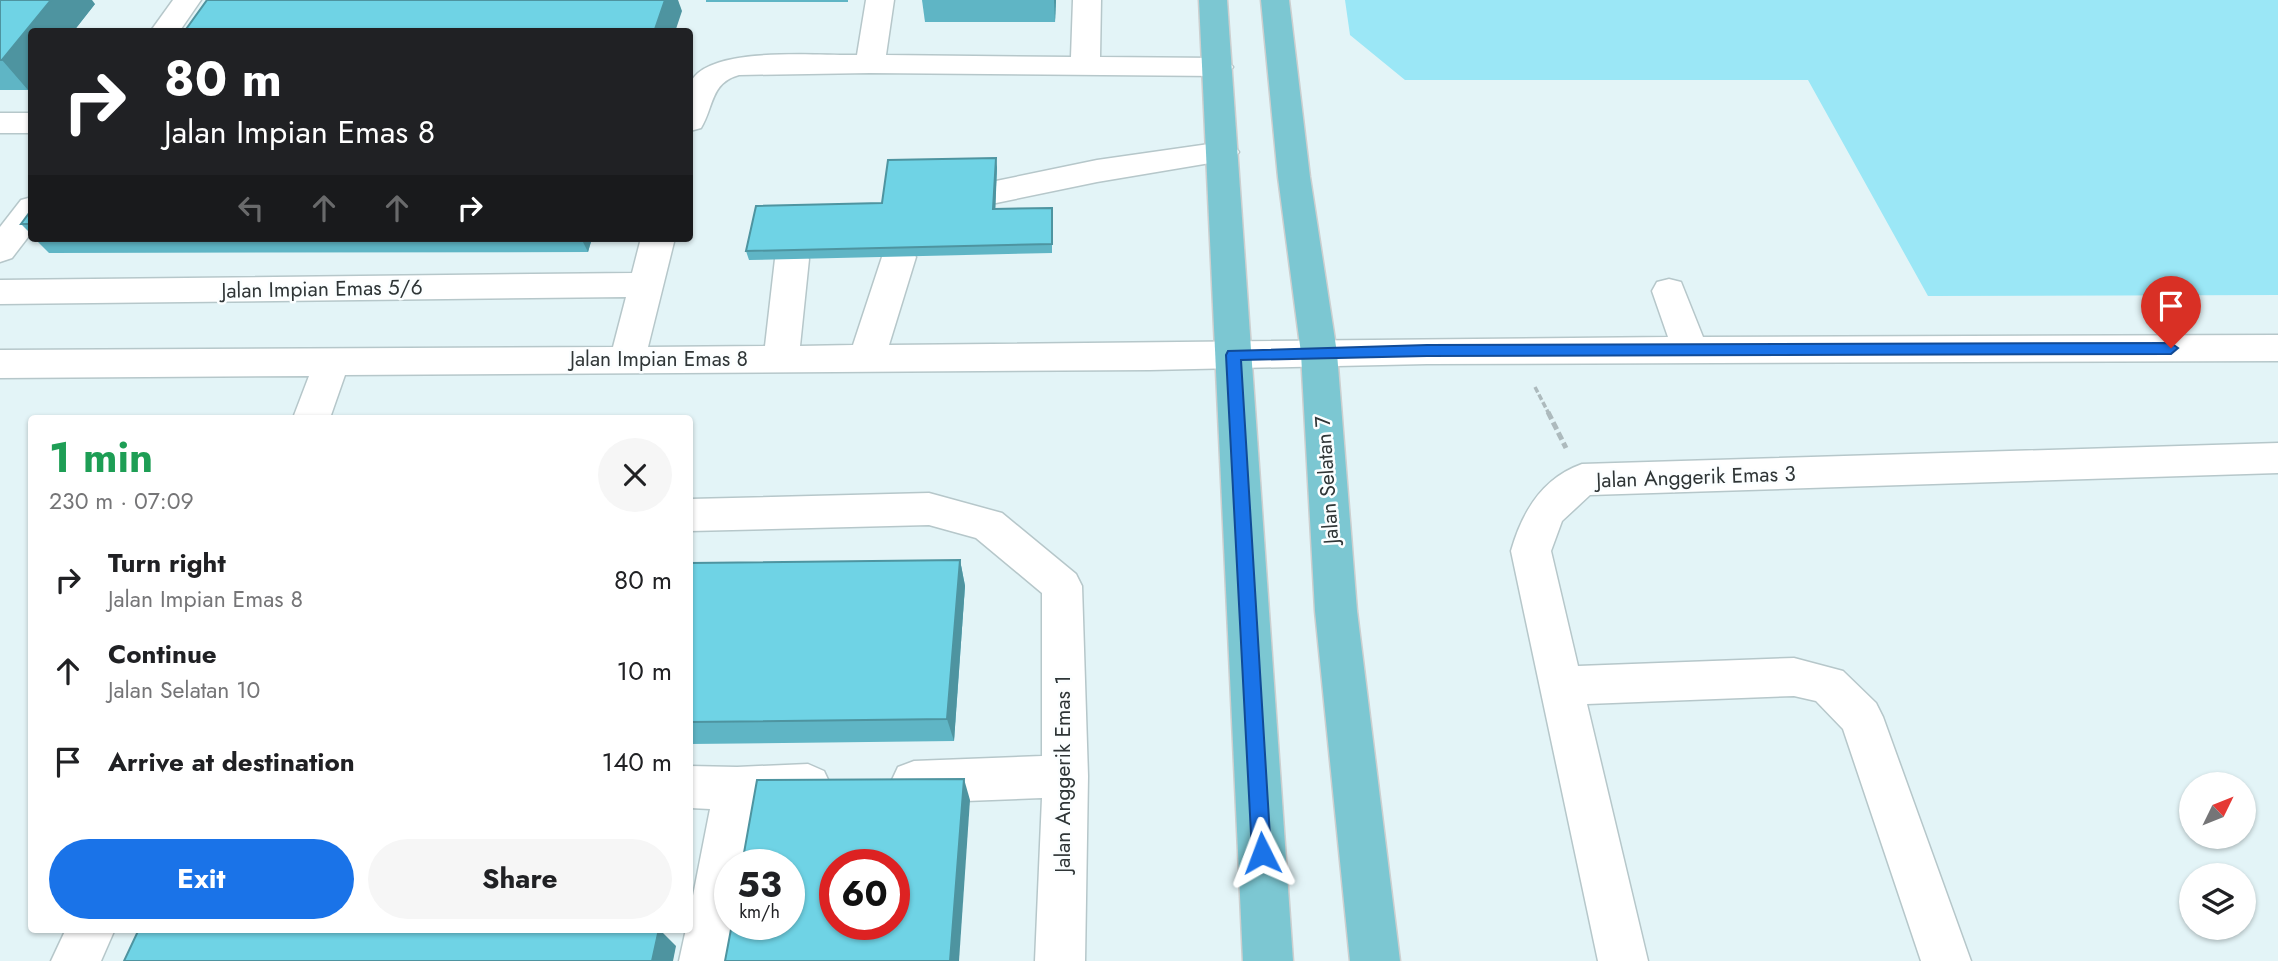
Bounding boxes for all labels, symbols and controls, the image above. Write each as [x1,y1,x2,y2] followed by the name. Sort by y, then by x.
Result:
[164,44,282,114] text: 80 m
[49,56,140,147] icon: right
[164,109,435,155] text: Jalan Impian Emas 8
[232,189,270,227] icon: left
[305,189,343,227] icon: ahead
[378,189,416,227] icon: ahead
[451,189,489,227] icon: right
[218,272,423,306] street label: Jalan Impian Emas 5/6
[2141,276,2201,348] pin
[2152,287,2190,325] icon: arrive
[567,344,748,374] street label: Jalan Impian Emas 8
[1308,415,1347,548] street label: Jalan Selatan 7
[49,427,153,488] text: 1 min
[598,438,672,512] button: close
[1593,459,1796,496] street label: Jalan Anggerik Emas 3
[49,484,194,518] text: 230 m · 07:09
[108,544,226,582] text: Turn right
[49,561,87,599] icon: right
[614,561,672,599] text: 80 m
[108,582,303,616] text: Jalan Impian Emas 8
[108,635,217,673] text: Continue
[49,652,87,690] icon: ahead
[617,652,672,690] text: 10 m
[108,673,260,707] text: Jalan Selatan 10
[1048,675,1078,876] street label: Jalan Anggerik Emas 1
[49,743,87,781] icon: arrive
[108,743,355,781] text: Arrive at destination
[601,743,672,781] text: 140 m
[2179,772,2256,849] north arrow
[2179,772,2256,940] map controls
[1225,816,1299,890] position arrow
[49,839,354,919] button: Exit
[368,839,672,919] button: Share
[819,849,910,940] speed limit sign: 60
[737,860,782,910] text: 53
[2179,863,2256,940] button: layers
[739,899,780,925] text: km/h

